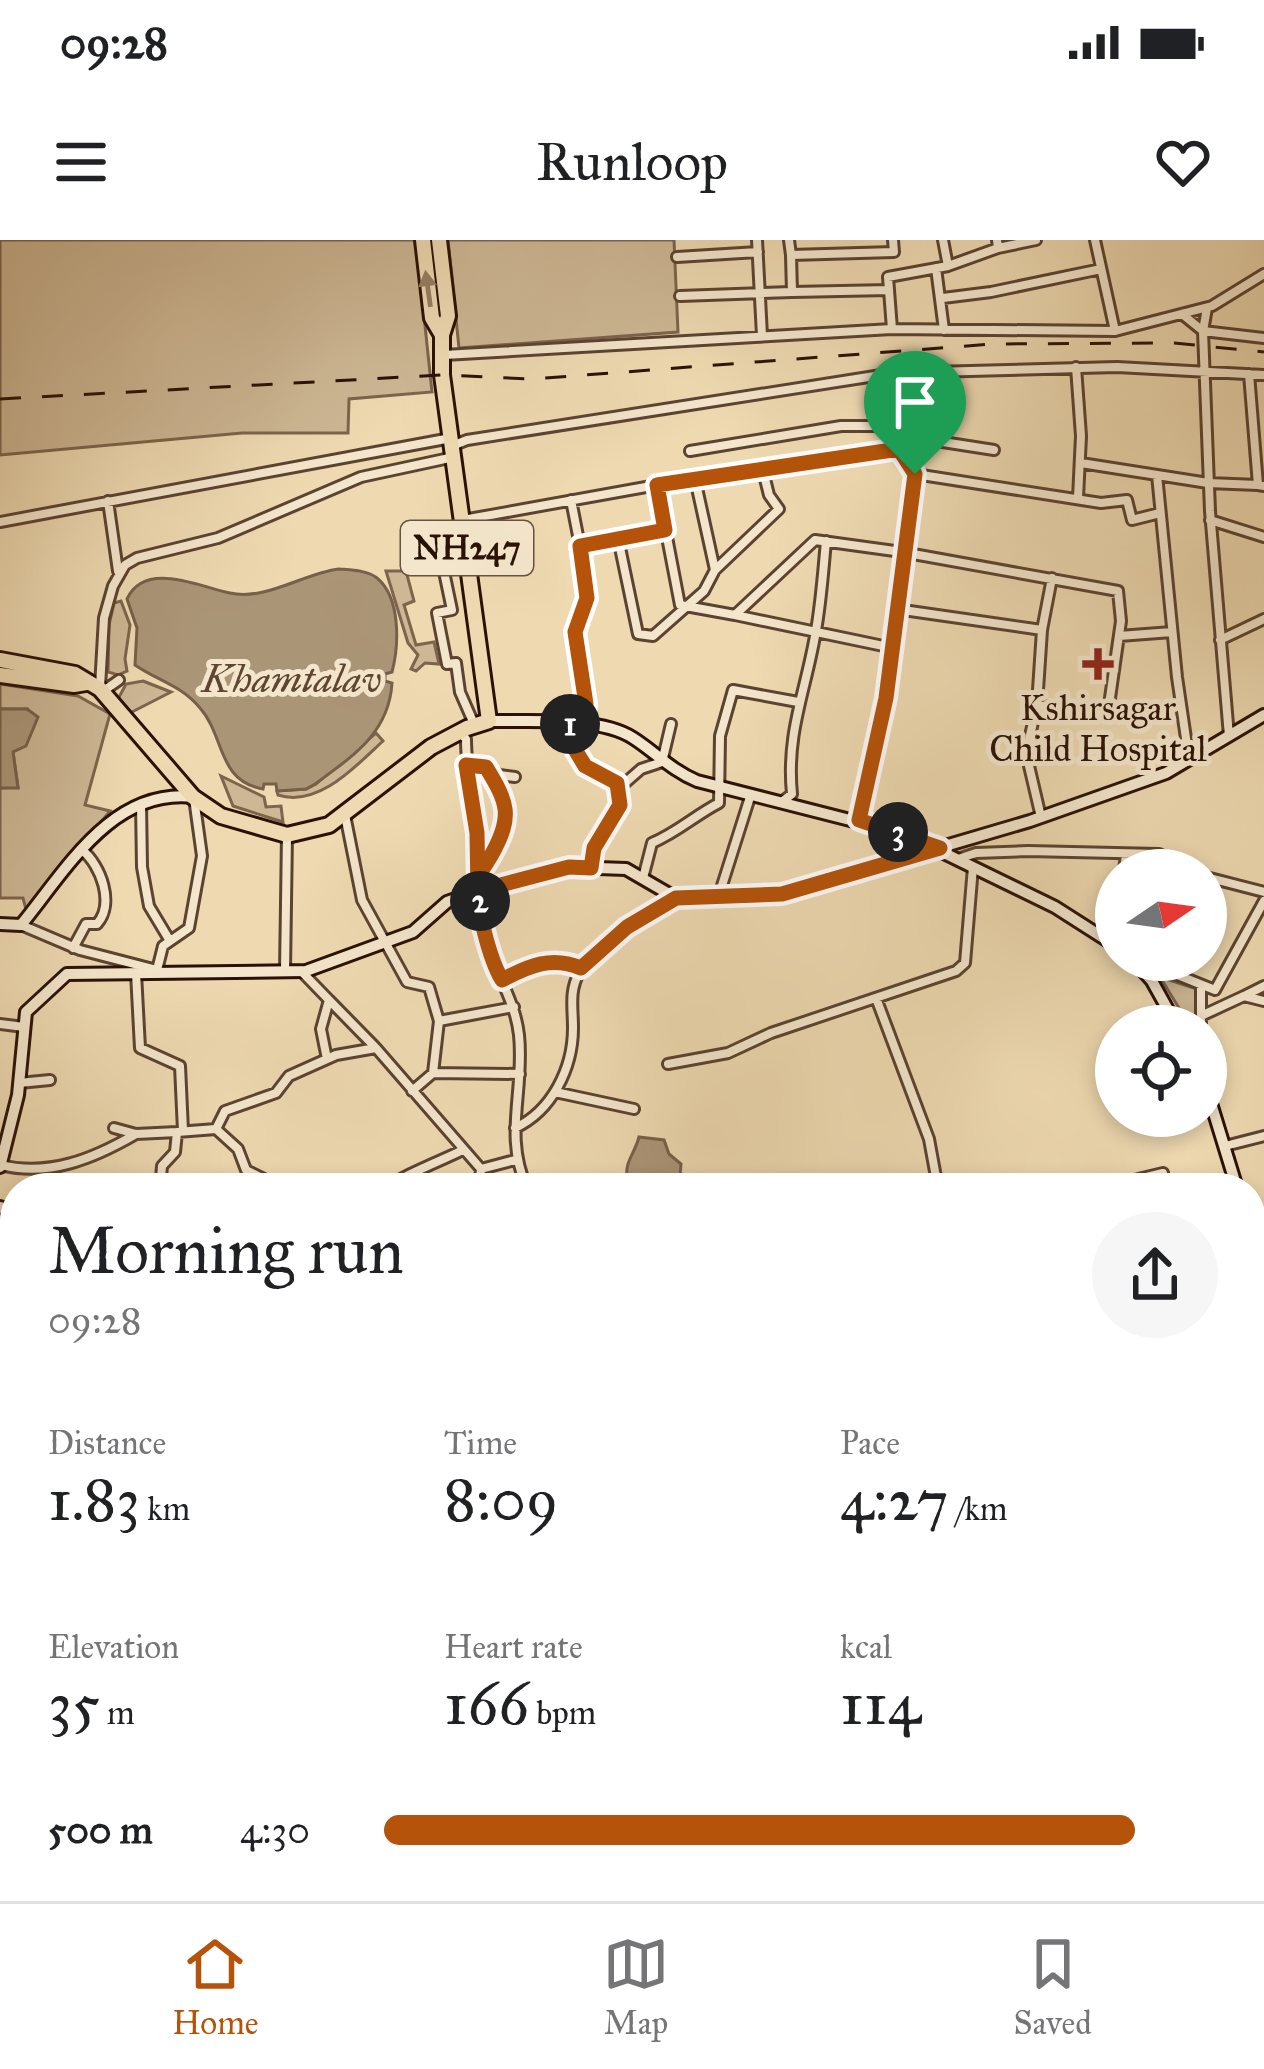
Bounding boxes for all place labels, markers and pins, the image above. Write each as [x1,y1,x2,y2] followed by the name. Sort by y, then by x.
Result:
[864,351,966,474] pin
[1082,648,1114,680] marker: Kshirsagar Child Hospital
[989,686,1207,771] place label: Kshirsagar Child Hospital
[540,694,600,754] pin: 1
[868,802,928,862] pin: 3
[450,871,510,931] pin: 2

